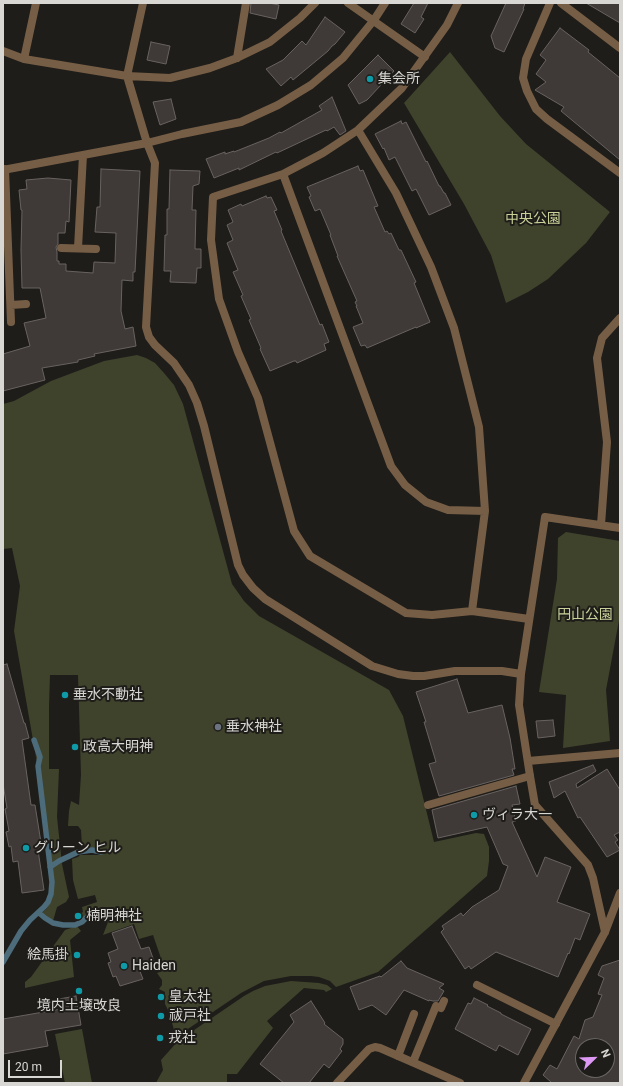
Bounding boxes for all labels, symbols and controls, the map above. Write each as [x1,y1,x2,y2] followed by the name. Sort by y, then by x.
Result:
[378,71,420,87] place label: 集会所
[365,74,375,84] marker: 集会所
[505,211,561,227] park label: 中央公園
[557,607,613,623] park label: 円山公園
[73,687,143,703] place label: 垂水不動社
[60,690,70,700] marker: 垂水不動社
[226,719,282,735] place label: 垂水神社
[213,722,223,732] marker: 垂水神社
[83,739,153,755] place label: 政高大明神
[70,742,80,752] marker: 政高大明神
[482,807,552,823] place label: ヴィラ大一
[469,810,479,820] marker: ヴィラ大一
[34,840,121,856] place label: グリーン ヒル
[21,843,31,853] marker: グリーン ヒル
[86,908,142,924] place label: 楠明神社
[73,911,83,921] marker: 楠明神社
[27,947,69,963] place label: 絵馬掛
[72,950,82,960] marker: 絵馬掛
[132,958,176,974] place label: Haiden
[119,961,129,971] marker: Haiden
[74,986,84,996] marker: 境内土壌改良
[169,989,211,1005] place label: 皇太社
[156,992,166,1002] marker: 皇太社
[37,998,121,1014] place label: 境内土壌改良
[169,1008,211,1024] place label: 祓戸社
[156,1011,166,1021] marker: 祓戸社
[168,1030,196,1046] place label: 戎社
[155,1033,165,1043] marker: 戎社
[575,1038,615,1078] north arrow
[598,1047,613,1060] text: N
[10,1052,64,1078] scale bar
[15,1060,42,1074] text: 20 m

